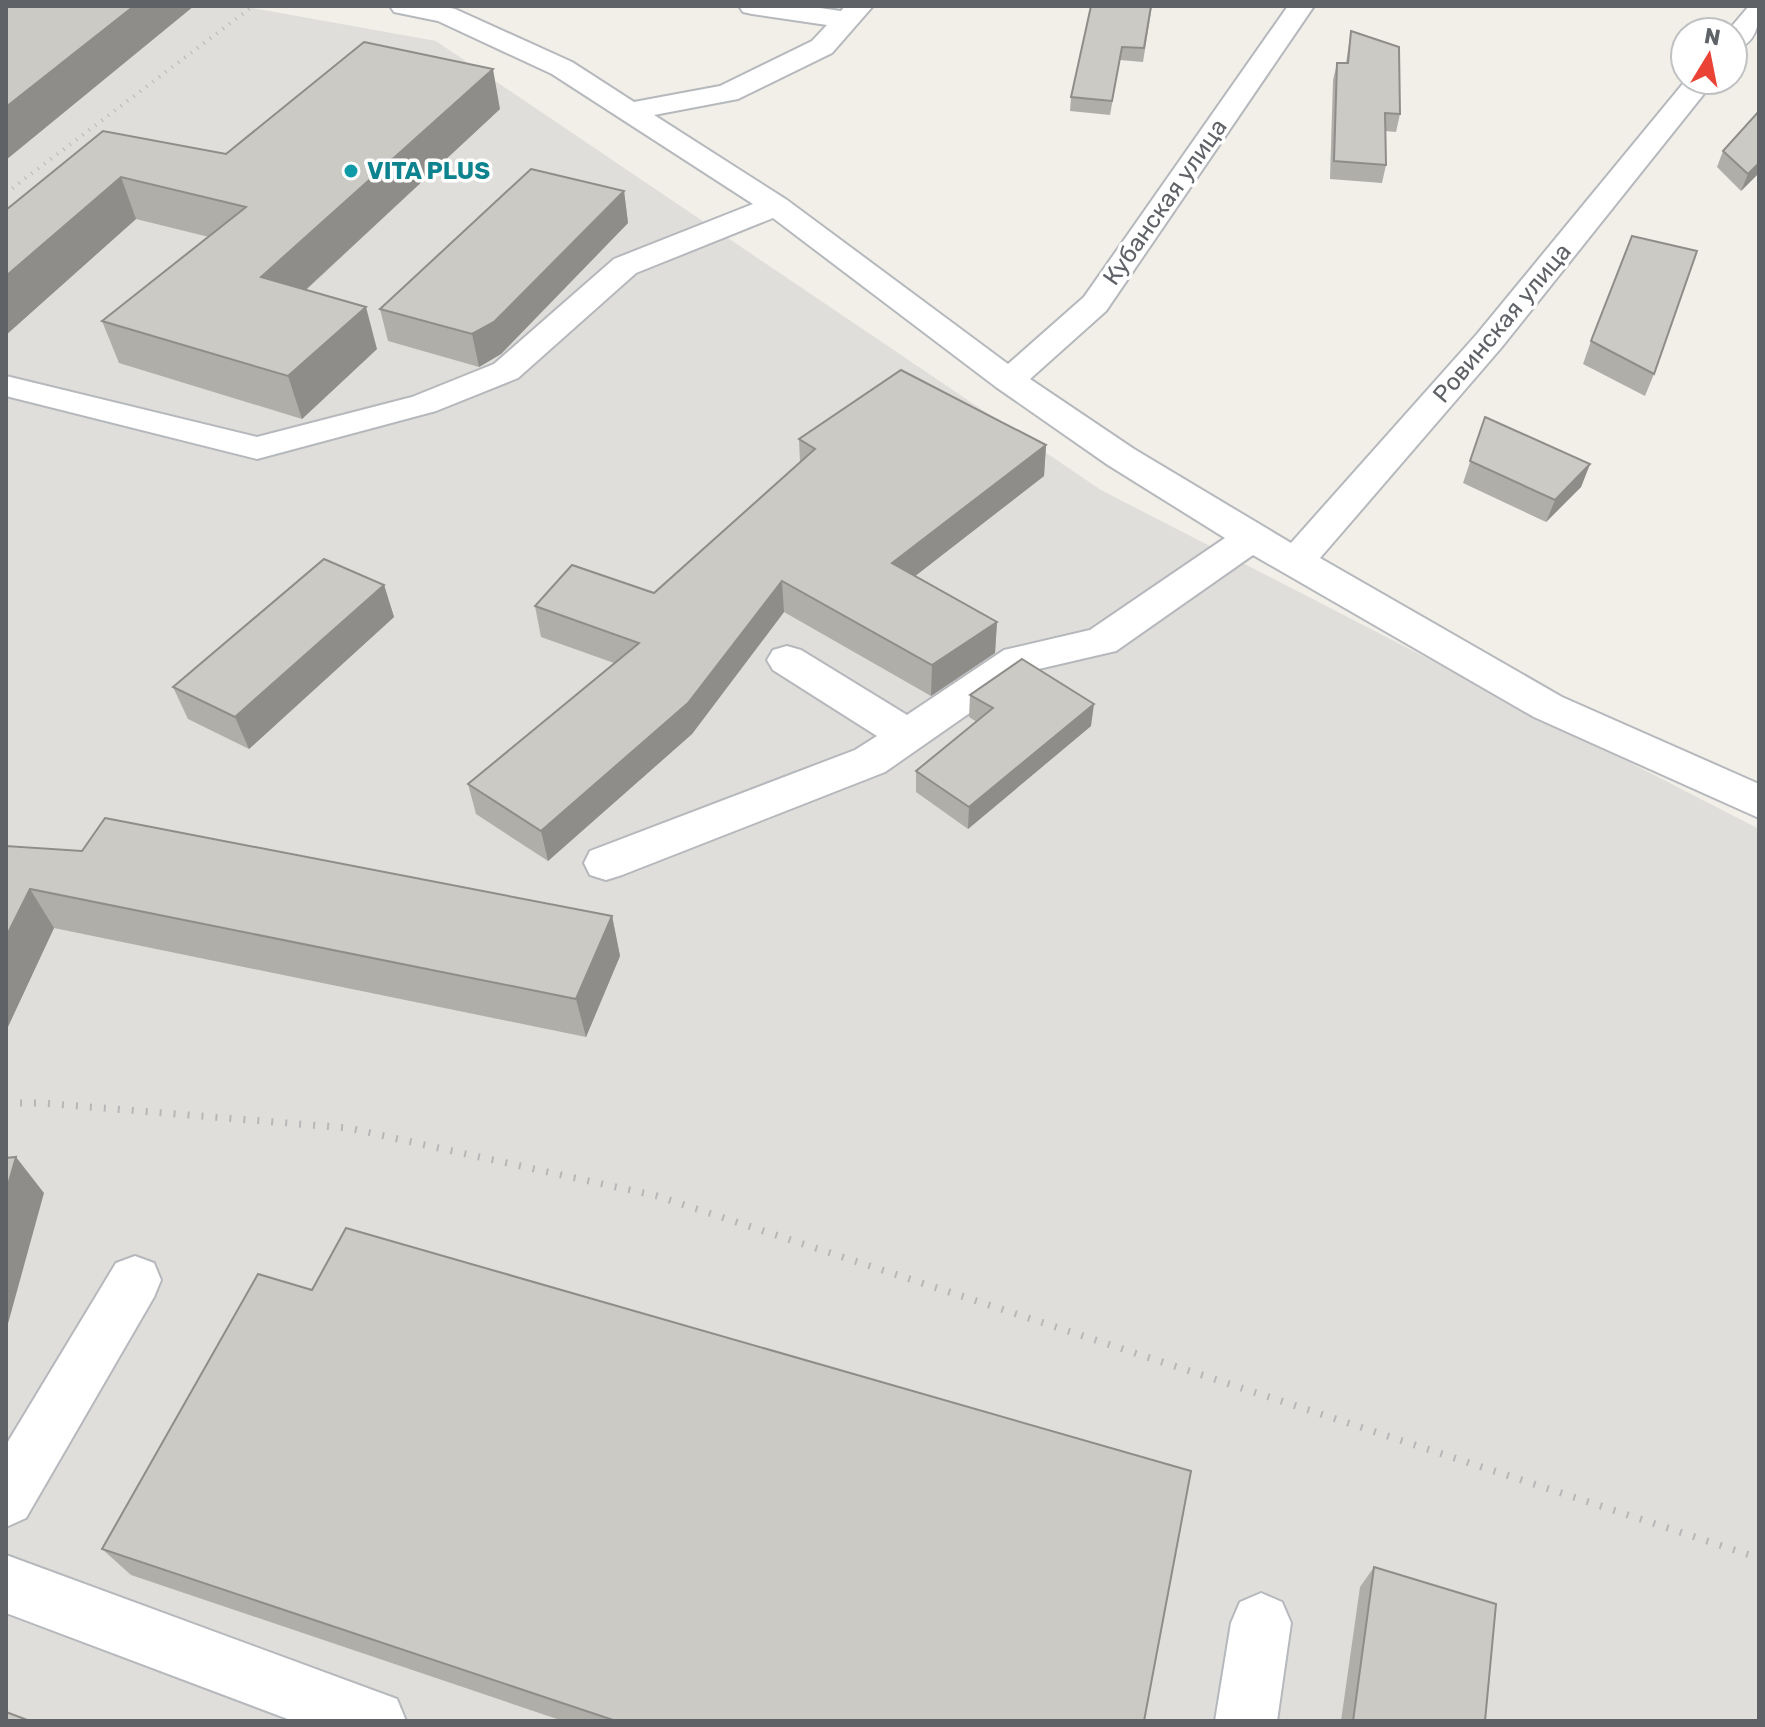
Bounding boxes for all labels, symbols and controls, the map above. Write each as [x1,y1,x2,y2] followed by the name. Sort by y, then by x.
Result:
[1669,16,1749,96] north arrow
[1702,22,1723,51] text: N
[1097,114,1233,290] street label: Кубанская улица
[367,157,490,185] place label: VITA PLUS
[342,162,360,180] marker: VITA PLUS
[1427,238,1577,408] street label: Ровинская улица

